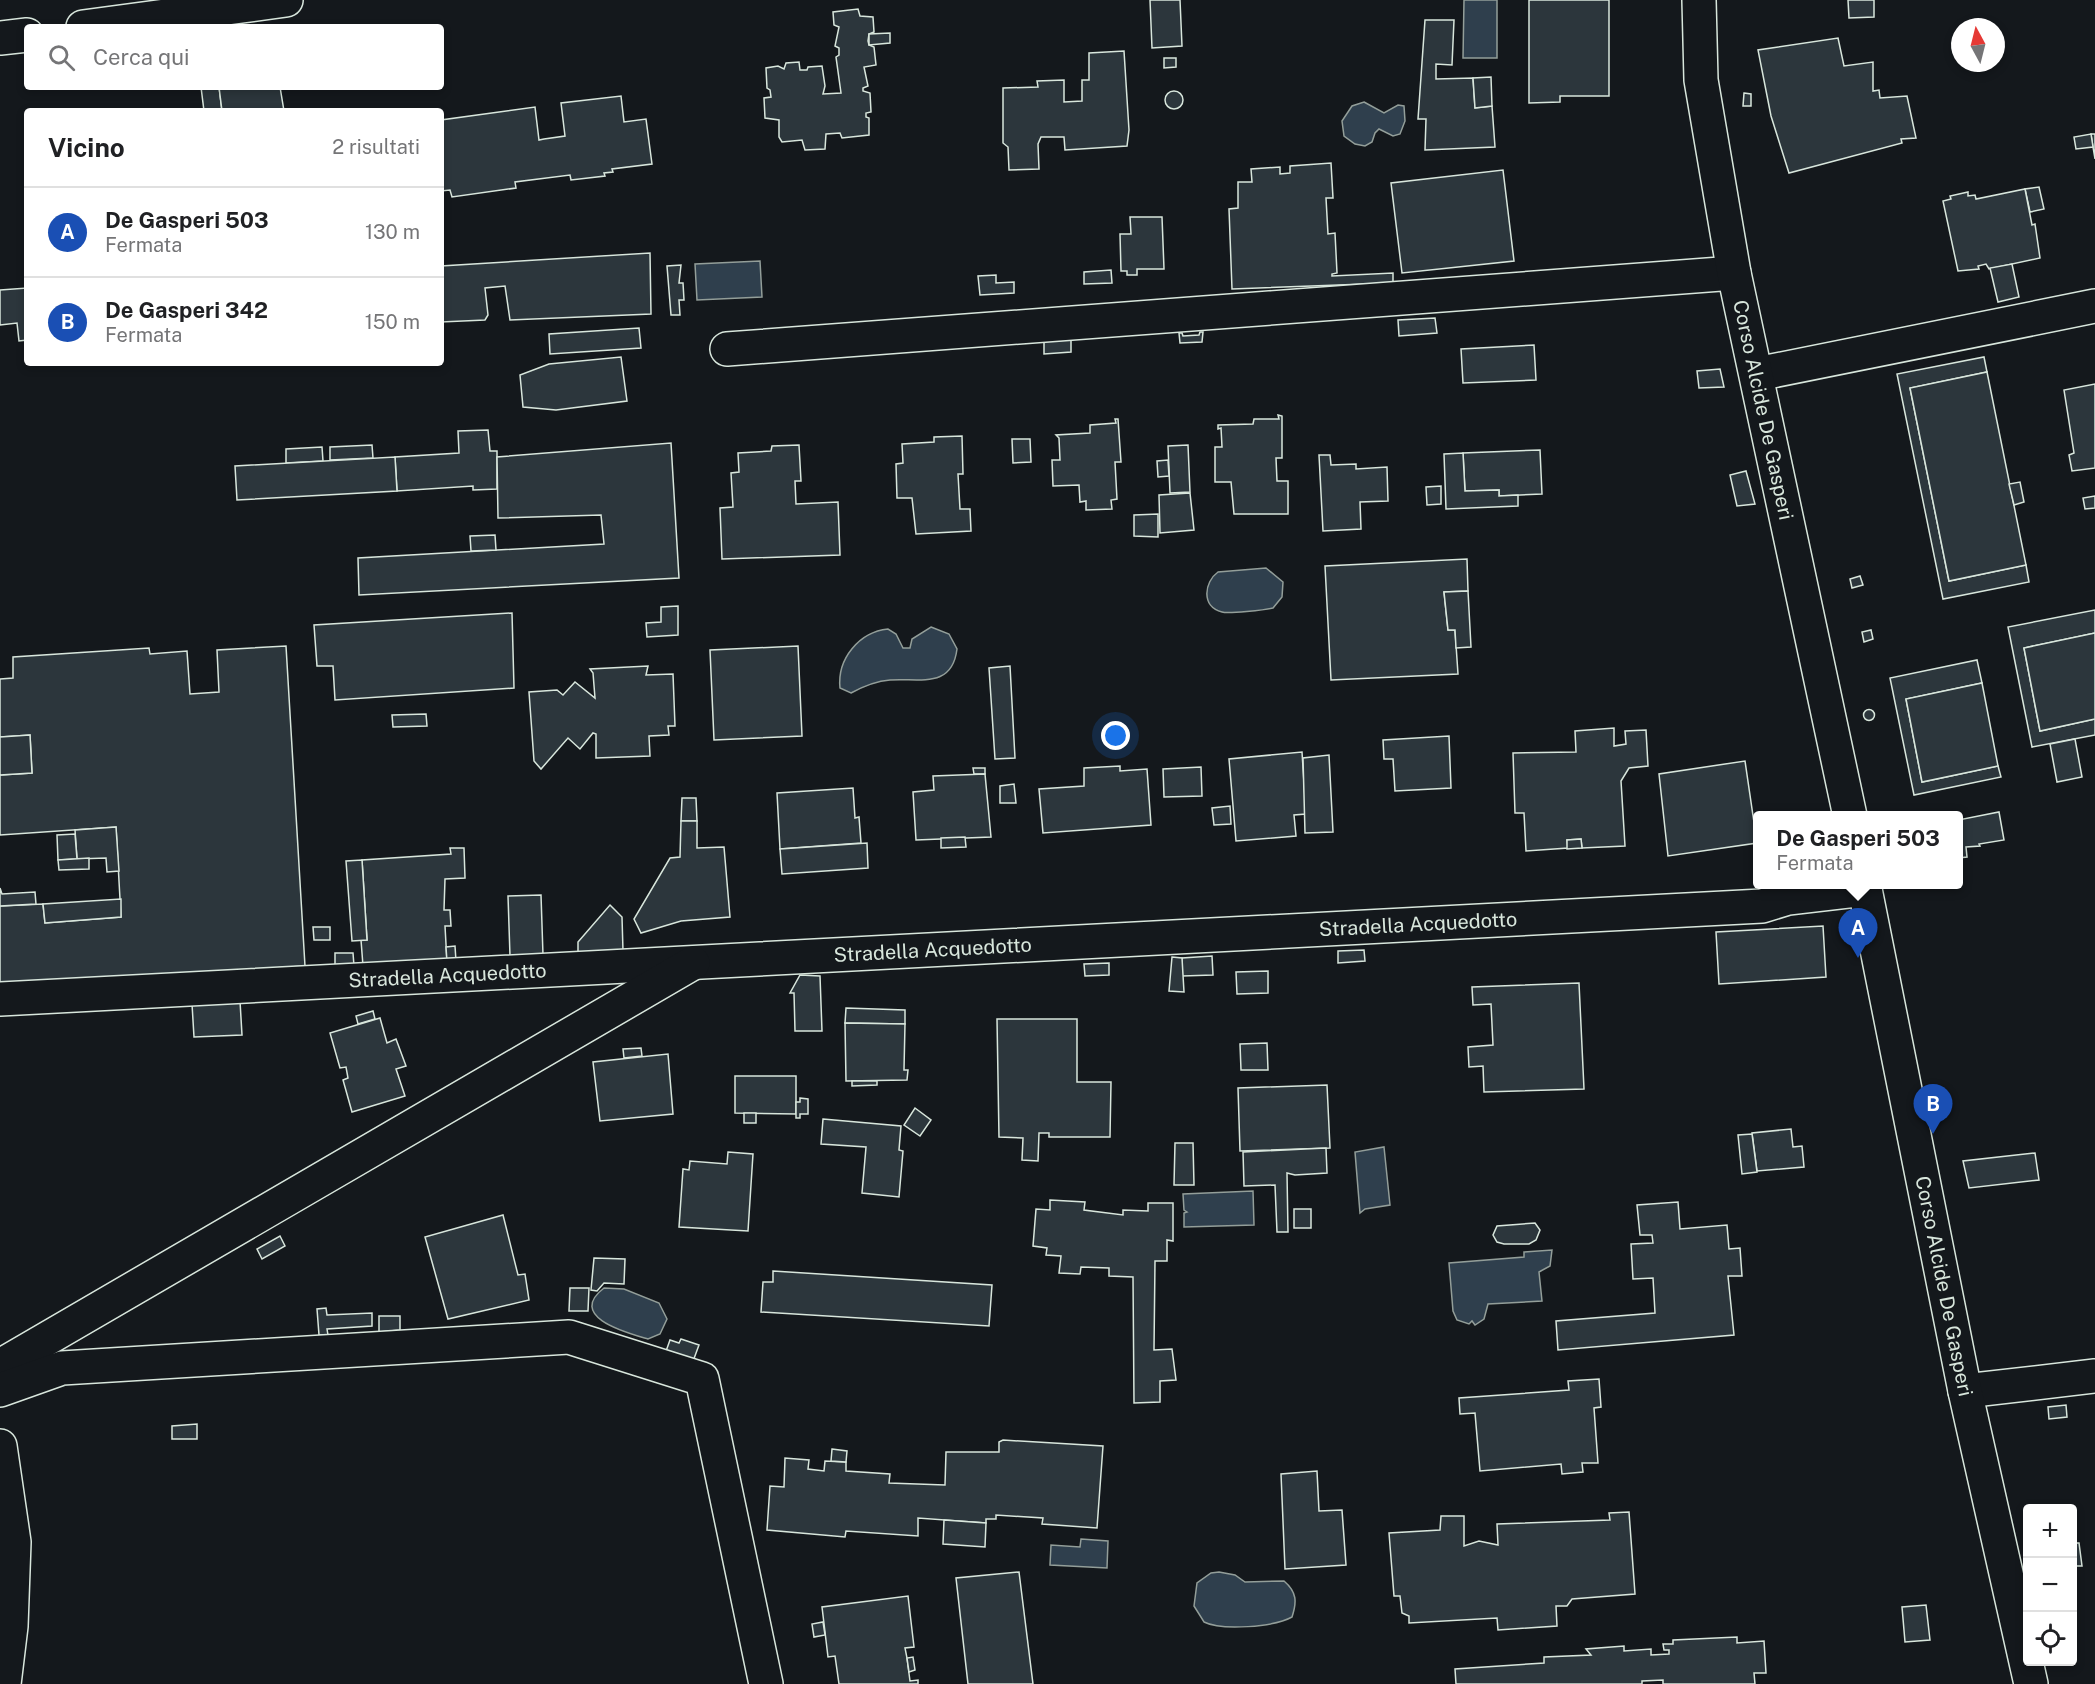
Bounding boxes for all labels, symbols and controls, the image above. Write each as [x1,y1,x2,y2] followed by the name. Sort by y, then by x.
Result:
[1951,18,2005,72] north arrow
[24,24,444,90] search box
[45,41,78,74] icon: search
[93,44,190,70] text: Cerca qui
[48,132,125,163] text: Vicino
[332,135,420,159] text: 2 risultati
[105,207,269,233] text: De Gasperi 503
[60,220,75,244] text: A
[365,220,420,244] text: 130 m
[105,233,182,257] text: Fermata
[105,297,268,323] text: De Gasperi 342
[1728,298,1798,522] street label: Corso Alcide De Gasperi
[61,310,74,334] text: B
[365,310,420,334] text: 150 m
[105,323,182,347] text: Fermata
[1101,721,1130,750] your location
[1753,811,1963,889] popup
[1776,825,1940,851] text: De Gasperi 503
[1776,851,1854,875] text: Fermata
[1318,907,1518,941] street label: Stradella Acquedotto
[1838,908,1878,958] pin: A
[833,933,1032,967] street label: Stradella Acquedotto
[348,958,547,993] street label: Stradella Acquedotto
[1914,1084,1952,1134] pin: B
[1910,1174,1978,1399] street label: Corso Alcide De Gasperi
[2023,1504,2077,1666] map controls
[2023,1504,2077,1558] button: +
[2023,1558,2077,1612] button: −
[2023,1612,2077,1666] button: locate

